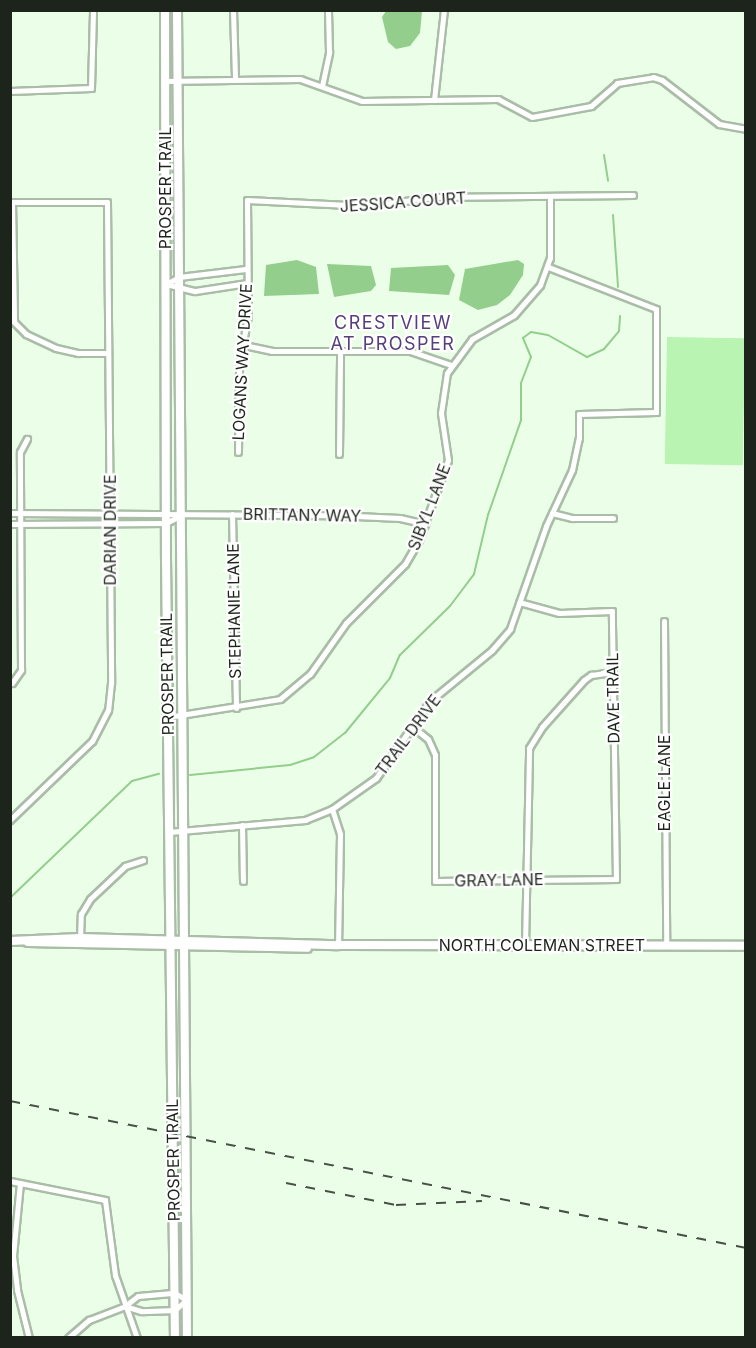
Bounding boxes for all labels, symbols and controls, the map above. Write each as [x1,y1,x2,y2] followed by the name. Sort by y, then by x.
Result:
[155,127,175,249] street label: PROSPER TRAIL
[339,188,467,216] street label: JESSICA COURT
[228,283,256,441] street label: LOGANS WAY DRIVE
[331,313,455,356] district label: CRESTVIEW AT PROSPER
[404,461,454,553] street label: SIBYL LANE
[100,474,120,586] street label: DARIAN DRIVE
[243,504,361,526] street label: BRITTANY WAY
[223,543,245,679] street label: STEPHANIE LANE
[156,613,178,735] street label: PROSPER TRAIL
[603,652,623,744] street label: DAVE TRAIL
[371,691,445,779] street label: TRAIL DRIVE
[654,735,674,831] street label: EAGLE LANE
[454,870,544,890] street label: GRAY LANE
[439,935,645,955] street label: NORTH COLEMAN STREET
[162,1099,184,1221] street label: PROSPER TRAIL

